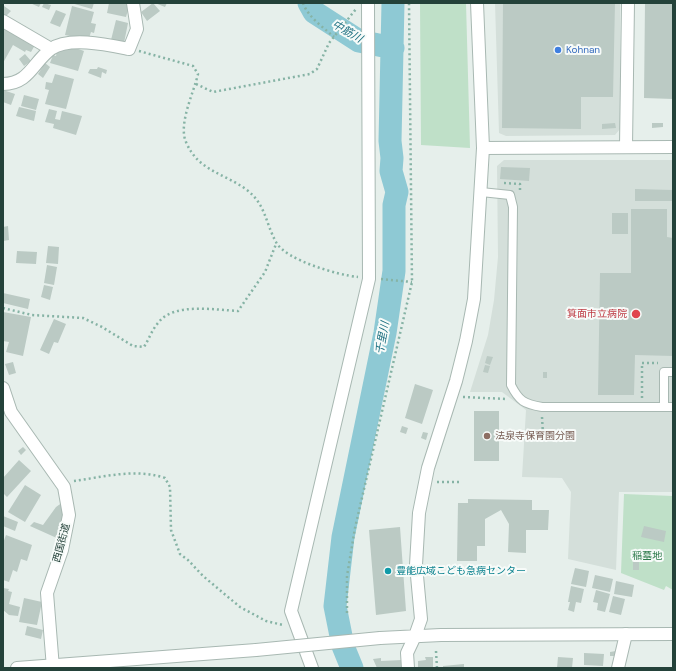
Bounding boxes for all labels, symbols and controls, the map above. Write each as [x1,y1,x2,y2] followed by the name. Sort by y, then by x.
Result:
[329,18,365,46] water label: 中筋川
[566,44,600,56] place label: Kohnan
[553,45,563,55] marker: Kohnan
[567,308,627,320] place label: 箕面市立病院
[630,308,642,320] marker: 箕面市立病院
[373,321,393,355] water label: 千里川
[495,430,575,442] place label: 法泉寺保育園分園
[482,431,492,441] marker: 法泉寺保育園分園
[51,522,73,564] street label: 西国街道
[632,550,662,562] park label: 稲墓地
[396,565,526,577] place label: 豊能広域こども急病センター
[383,566,393,576] marker: 豊能広域こども急病センター

